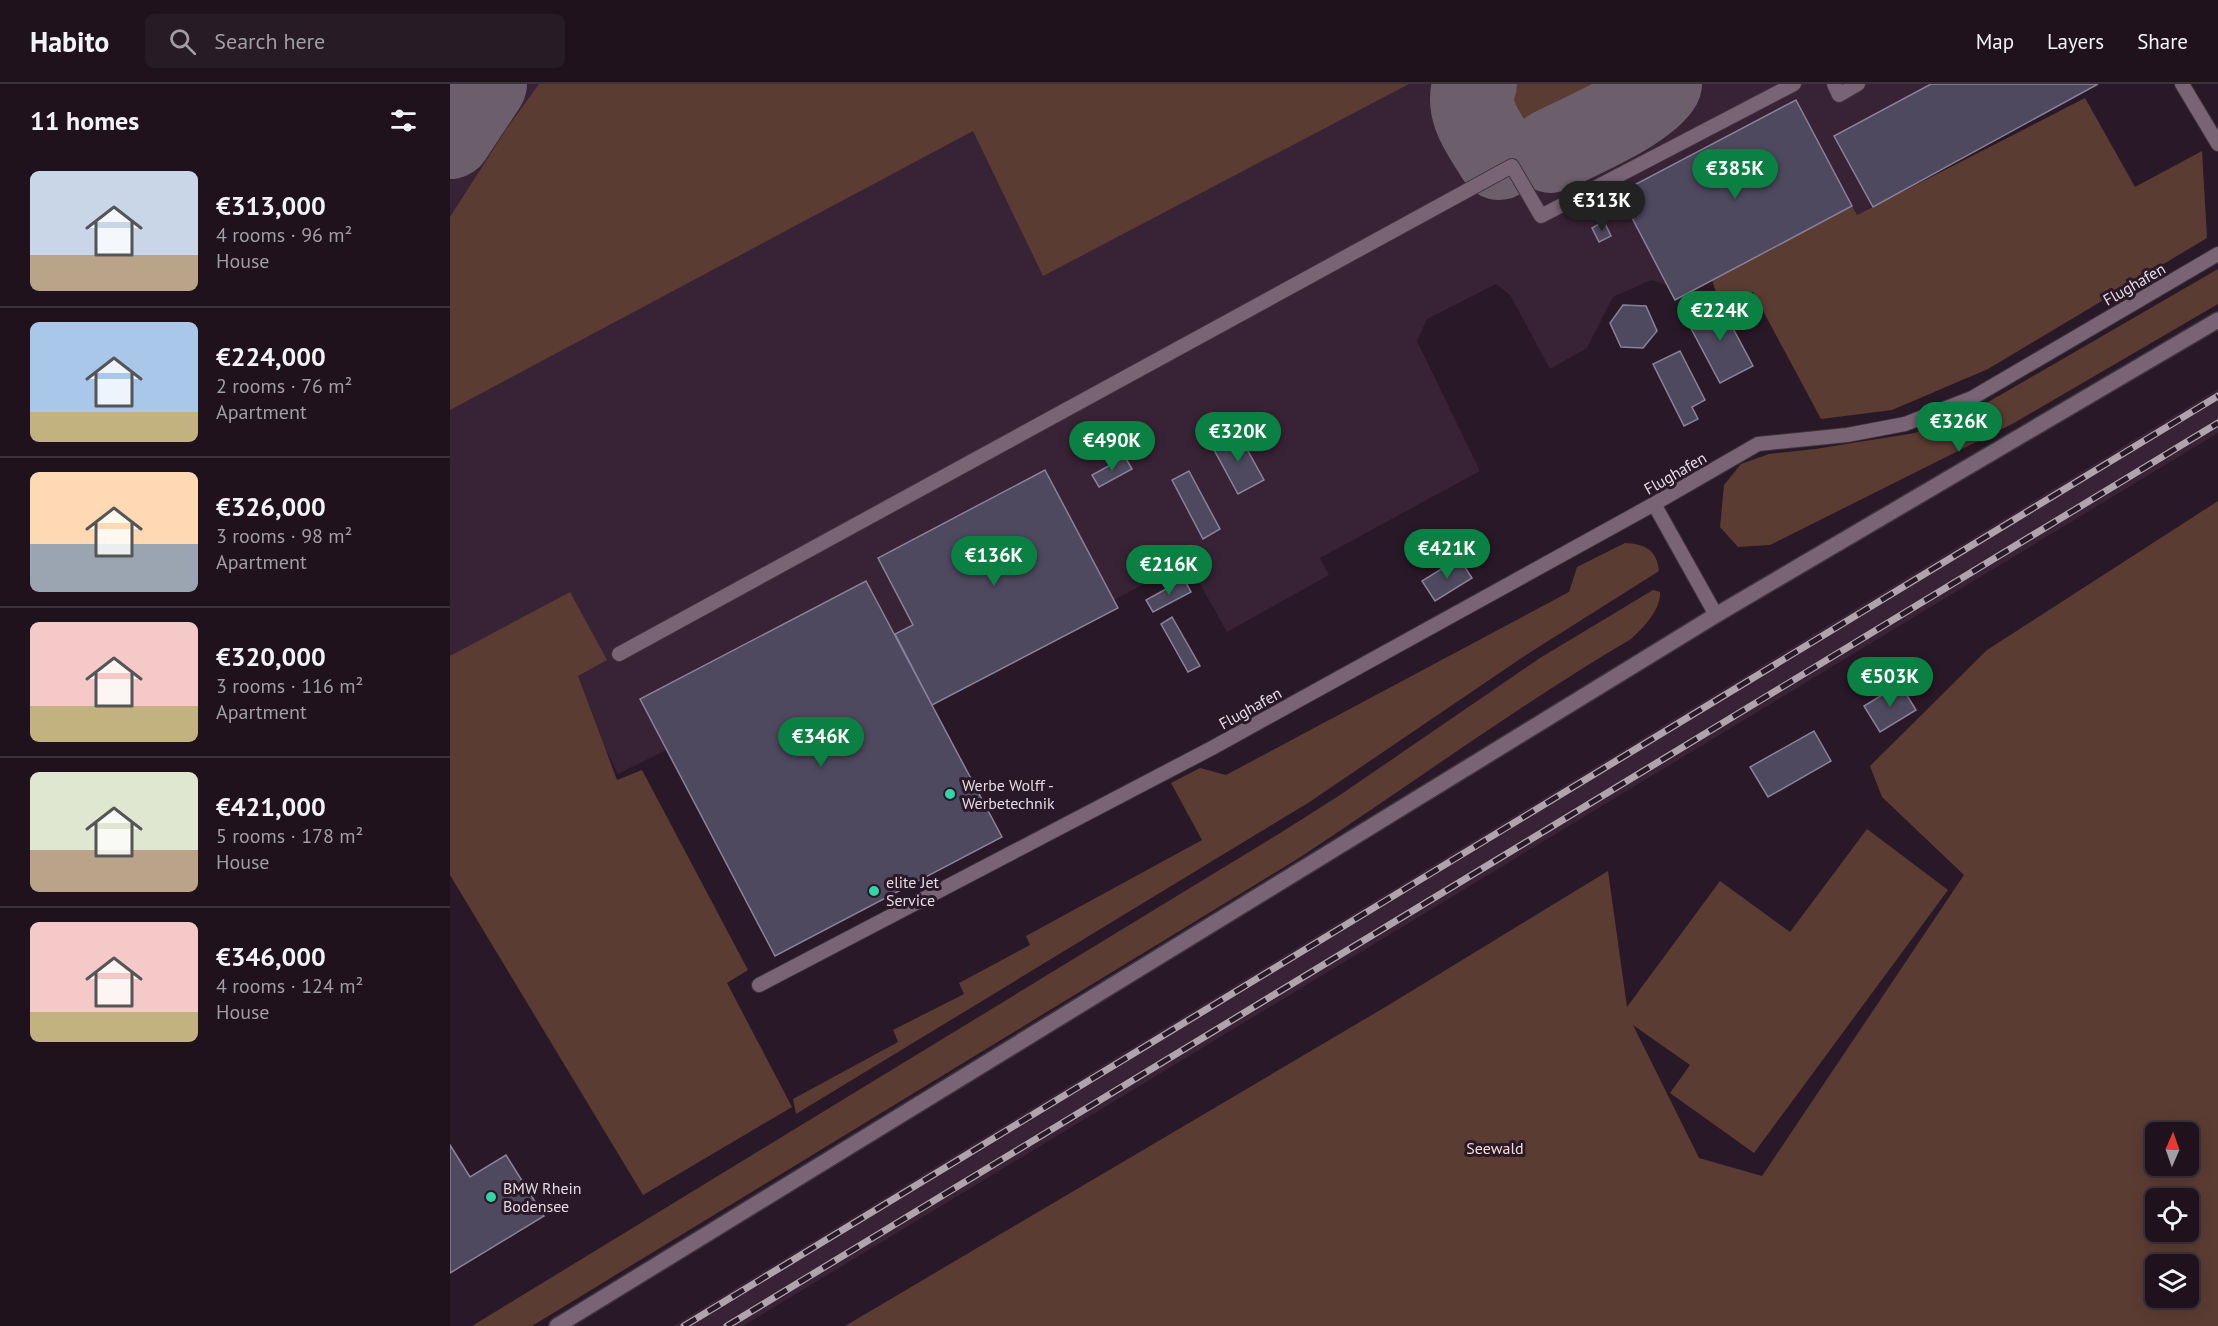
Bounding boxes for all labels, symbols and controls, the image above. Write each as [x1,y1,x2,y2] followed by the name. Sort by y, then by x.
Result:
[145,14,565,68] search box
[30,23,109,60] text: Habito
[166,25,199,58] icon: search
[214,27,325,55] text: Search here
[1976,28,2014,55] text: Map
[2047,28,2104,55] text: Layers
[2137,28,2188,55] text: Share
[30,104,139,137] text: 11 homes
[387,104,420,137] icon: filters
[1693,149,1777,200] pin: €385K
[1706,155,1764,181] text: €385K
[1560,181,1644,232] pin: €313K
[1573,187,1631,213] text: €313K
[216,189,326,222] text: €313,000
[78,195,150,267] icon: home
[216,222,352,248] text: 4 rooms · 96 m²
[216,248,270,274] text: House
[2099,258,2169,310] street label: Flughafen
[1678,291,1762,342] pin: €224K
[1691,297,1749,323] text: €224K
[216,340,326,373] text: €224,000
[78,346,150,418] icon: home
[216,373,352,399] text: 2 rooms · 76 m²
[216,399,307,425] text: Apartment
[1917,402,2001,453] pin: €326K
[1930,408,1988,434] text: €326K
[1196,412,1280,463] pin: €320K
[1209,418,1267,444] text: €320K
[1070,421,1154,472] pin: €490K
[1083,427,1141,453] text: €490K
[1640,447,1710,499] street label: Flughafen
[216,490,326,523] text: €326,000
[78,496,150,568] icon: home
[216,523,352,549] text: 3 rooms · 98 m²
[1405,529,1489,580] pin: €421K
[1418,535,1476,561] text: €421K
[952,536,1036,587] pin: €136K
[965,542,1023,568] text: €136K
[1127,545,1211,596] pin: €216K
[216,549,307,575] text: Apartment
[1140,551,1198,577] text: €216K
[216,640,326,673] text: €320,000
[78,646,150,718] icon: home
[1848,657,1932,708] pin: €503K
[1861,663,1919,689] text: €503K
[216,673,363,699] text: 3 rooms · 116 m²
[1215,683,1285,733] street label: Flughafen
[216,699,307,725] text: Apartment
[779,717,863,768] pin: €346K
[792,723,850,749] text: €346K
[962,775,1055,813] place label: Werbe Wolff - Werbetechnik
[943,787,957,801] marker: Werbe Wolff - Werbetechnik
[216,790,326,823] text: €421,000
[78,796,150,868] icon: home
[216,823,363,849] text: 5 rooms · 178 m²
[216,849,270,875] text: House
[886,872,940,910] place label: elite Jet Service
[867,884,881,898] marker: elite Jet Service
[216,940,326,973] text: €346,000
[78,946,150,1018] icon: home
[216,973,363,999] text: 4 rooms · 124 m²
[216,999,270,1025] text: House
[2145,1122,2199,1176] north arrow
[2145,1122,2199,1308] map controls
[1466,1138,1524,1158] park label: Seewald
[503,1178,582,1216] place label: BMW Rhein Bodensee
[2145,1188,2199,1242] button: locate
[484,1190,498,1204] marker: BMW Rhein Bodensee
[2145,1254,2199,1308] button: layers

